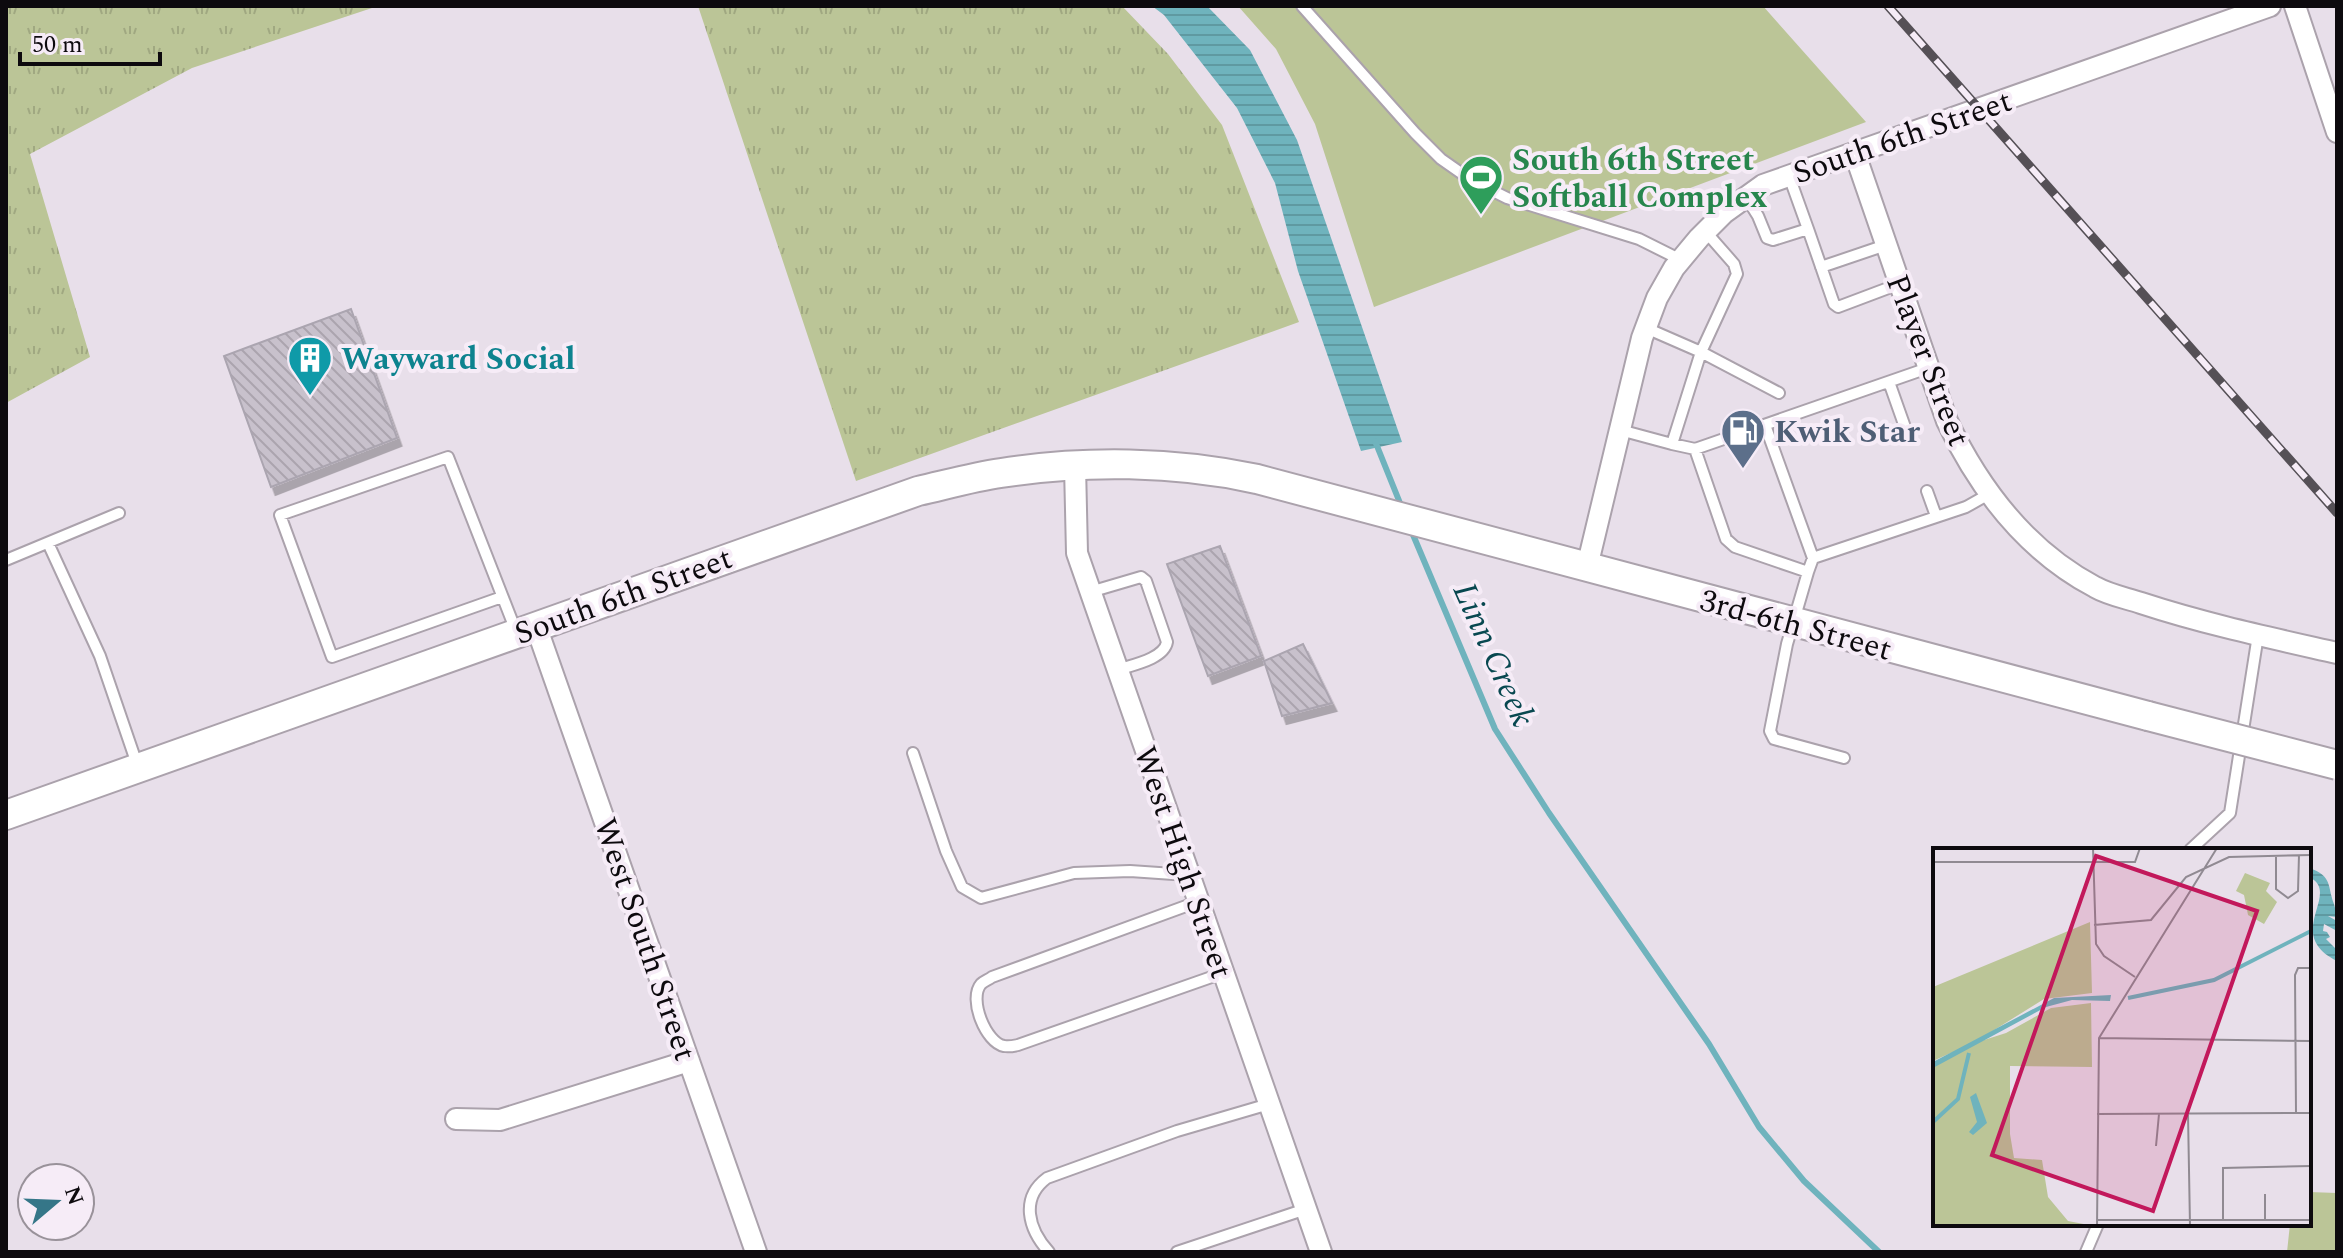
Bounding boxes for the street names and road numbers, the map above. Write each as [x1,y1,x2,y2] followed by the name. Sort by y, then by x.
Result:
[1786,77,2019,198] street label: South 6th Street
[1872,267,1983,454] street label: Player Street
[508,534,739,659] street label: South 6th Street
[1694,576,1897,675] street label: 3rd-6th Street
[1120,740,1245,985] street label: West High Street
[580,811,709,1067] street label: West South Street

